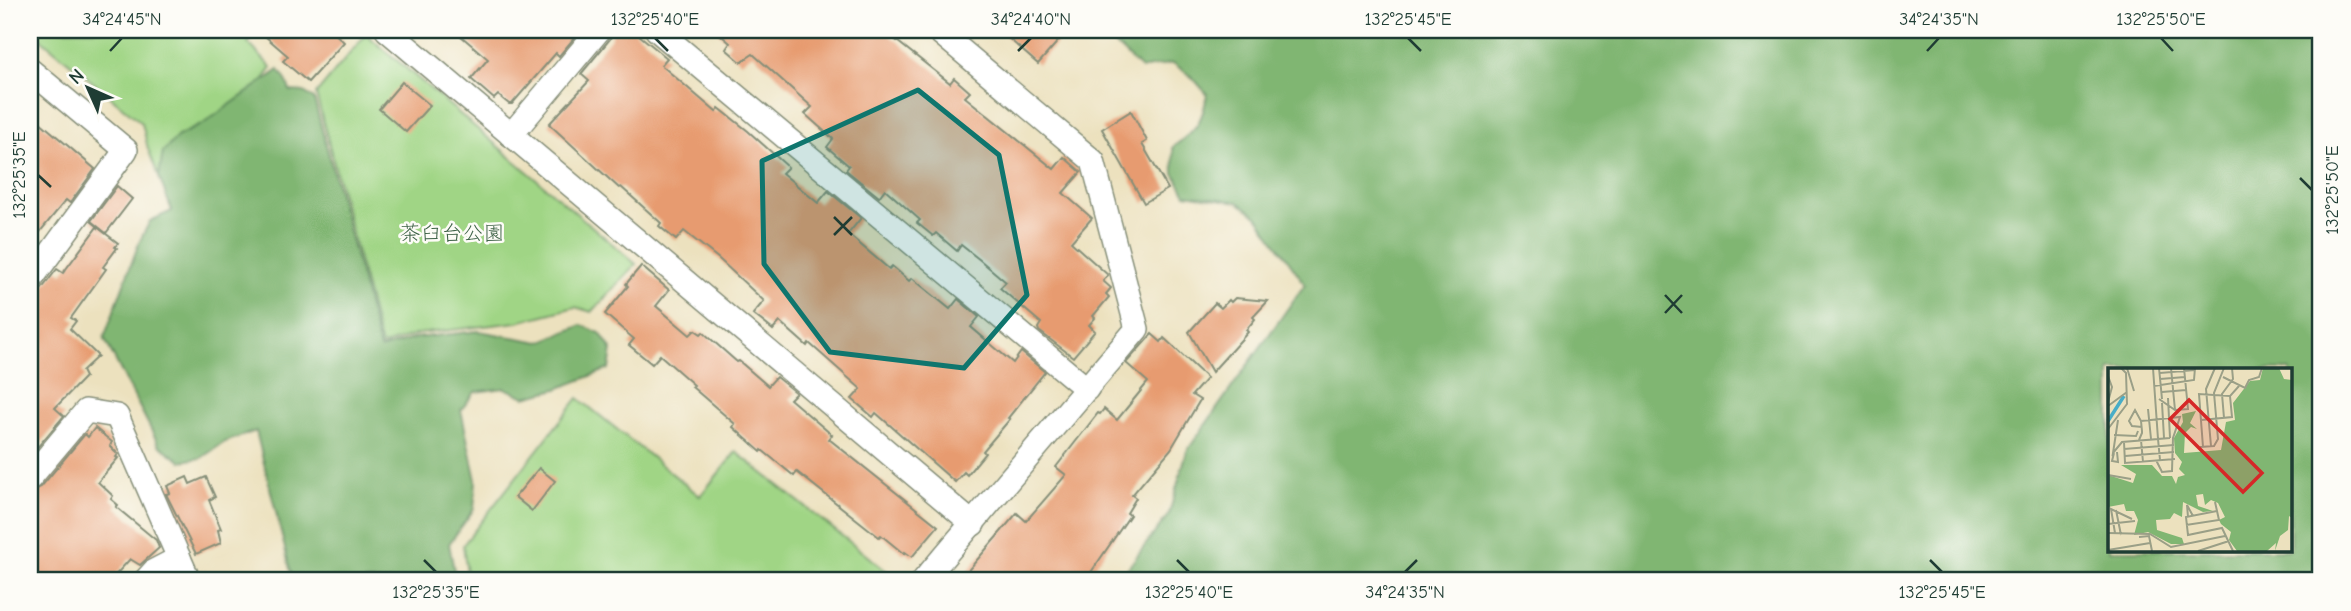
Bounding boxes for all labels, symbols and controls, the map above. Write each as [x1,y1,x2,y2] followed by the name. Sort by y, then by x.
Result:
[82,9,162,30] text: 34°24'45"N
[611,9,699,30] text: 132°25'40"E
[991,9,1071,30] text: 34°24'40"N
[1364,9,1452,30] text: 132°25'45"E
[1899,9,1979,30] text: 34°24'35"N
[2116,9,2206,30] text: 132°25'50"E
[52,52,122,122] north arrow
[65,65,89,89] text: N
[9,131,30,219] text: 132°25'35"E
[2322,145,2343,235] text: 132°25'50"E
[400,221,505,245] park label: 茶臼台公園
[2108,368,2292,552] inset map
[392,582,480,603] text: 132°25'35"E
[1145,582,1233,603] text: 132°25'40"E
[1365,582,1445,603] text: 34°24'35"N
[1898,582,1986,603] text: 132°25'45"E

